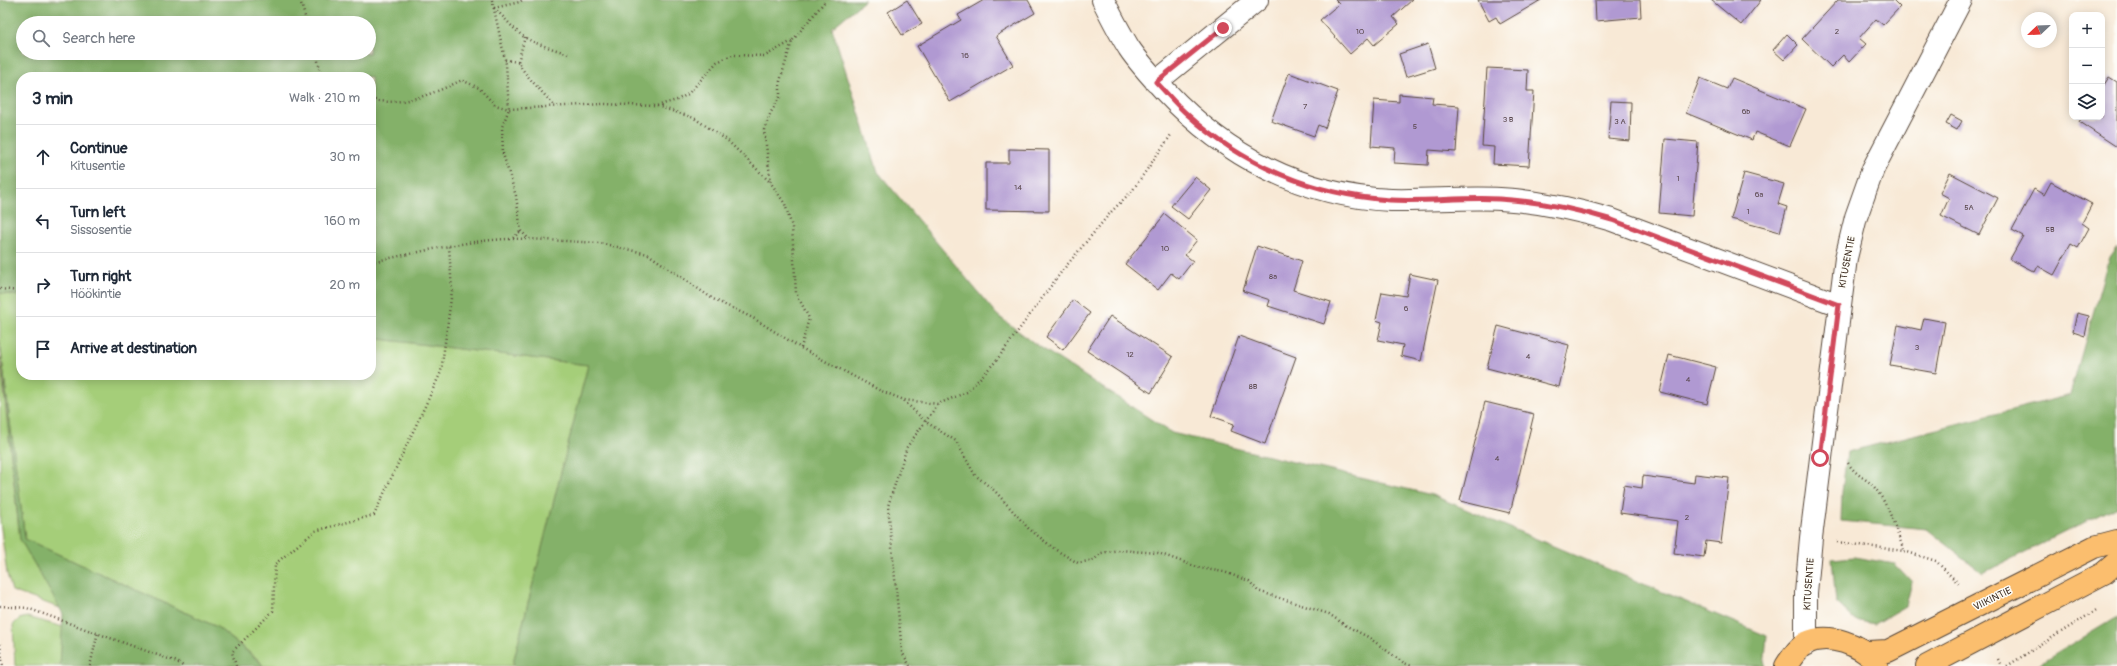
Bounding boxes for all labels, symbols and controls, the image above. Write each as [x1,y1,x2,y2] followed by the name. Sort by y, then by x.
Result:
[2021,12,2057,48] north arrow
[2069,12,2105,120] map controls
[2069,12,2105,48] button: +
[16,16,376,60] search box
[1214,19,1232,37] route end
[30,27,52,49] icon: search
[1356,27,1365,36] house number: 10
[1835,27,1840,36] house number: 2
[62,29,135,48] text: Search here
[2069,48,2105,84] button: −
[961,51,969,60] house number: 16
[2069,84,2105,120] button: layers
[32,88,73,109] text: 3 min
[289,90,360,106] text: Walk · 210 m
[1303,102,1308,111] house number: 7
[1742,107,1750,116] house number: 6b
[1503,115,1514,124] house number: 3 B
[1614,117,1626,126] house number: 3 A
[1413,122,1417,131] house number: 5
[70,139,128,158] text: Continue
[32,146,54,168] icon: ahead
[330,149,360,165] text: 30 m
[70,158,125,174] text: Kitusentie
[1676,174,1680,183] house number: 1
[1014,183,1022,192] house number: 14
[1755,190,1763,199] house number: 6a
[70,203,126,222] text: Turn left
[1964,203,1974,212] house number: 5A
[1746,207,1750,216] house number: 1
[32,210,54,232] icon: left
[324,213,360,229] text: 160 m
[70,222,132,238] text: Sissosentie
[2046,225,2055,234] house number: 5B
[1836,235,1858,289] street label: KITUSENTIE
[1161,244,1170,253] house number: 10
[70,267,131,286] text: Turn right
[1269,272,1277,281] house number: 8a
[32,274,54,296] icon: right
[329,277,360,293] text: 20 m
[70,286,121,302] text: Höökintie
[1404,304,1409,313] house number: 6
[32,338,54,360] icon: arrive
[70,339,197,358] text: Arrive at destination
[1915,343,1920,352] house number: 3
[1126,350,1134,359] house number: 12
[1526,352,1531,361] house number: 4
[1686,375,1691,384] house number: 4
[1249,382,1258,391] house number: 8B
[1811,449,1829,467] route start
[1495,454,1500,463] house number: 4
[1685,513,1690,522] house number: 2
[1801,557,1817,611] street label: KITUSENTIE
[1971,585,2013,613] street label: VIIKINTIE

